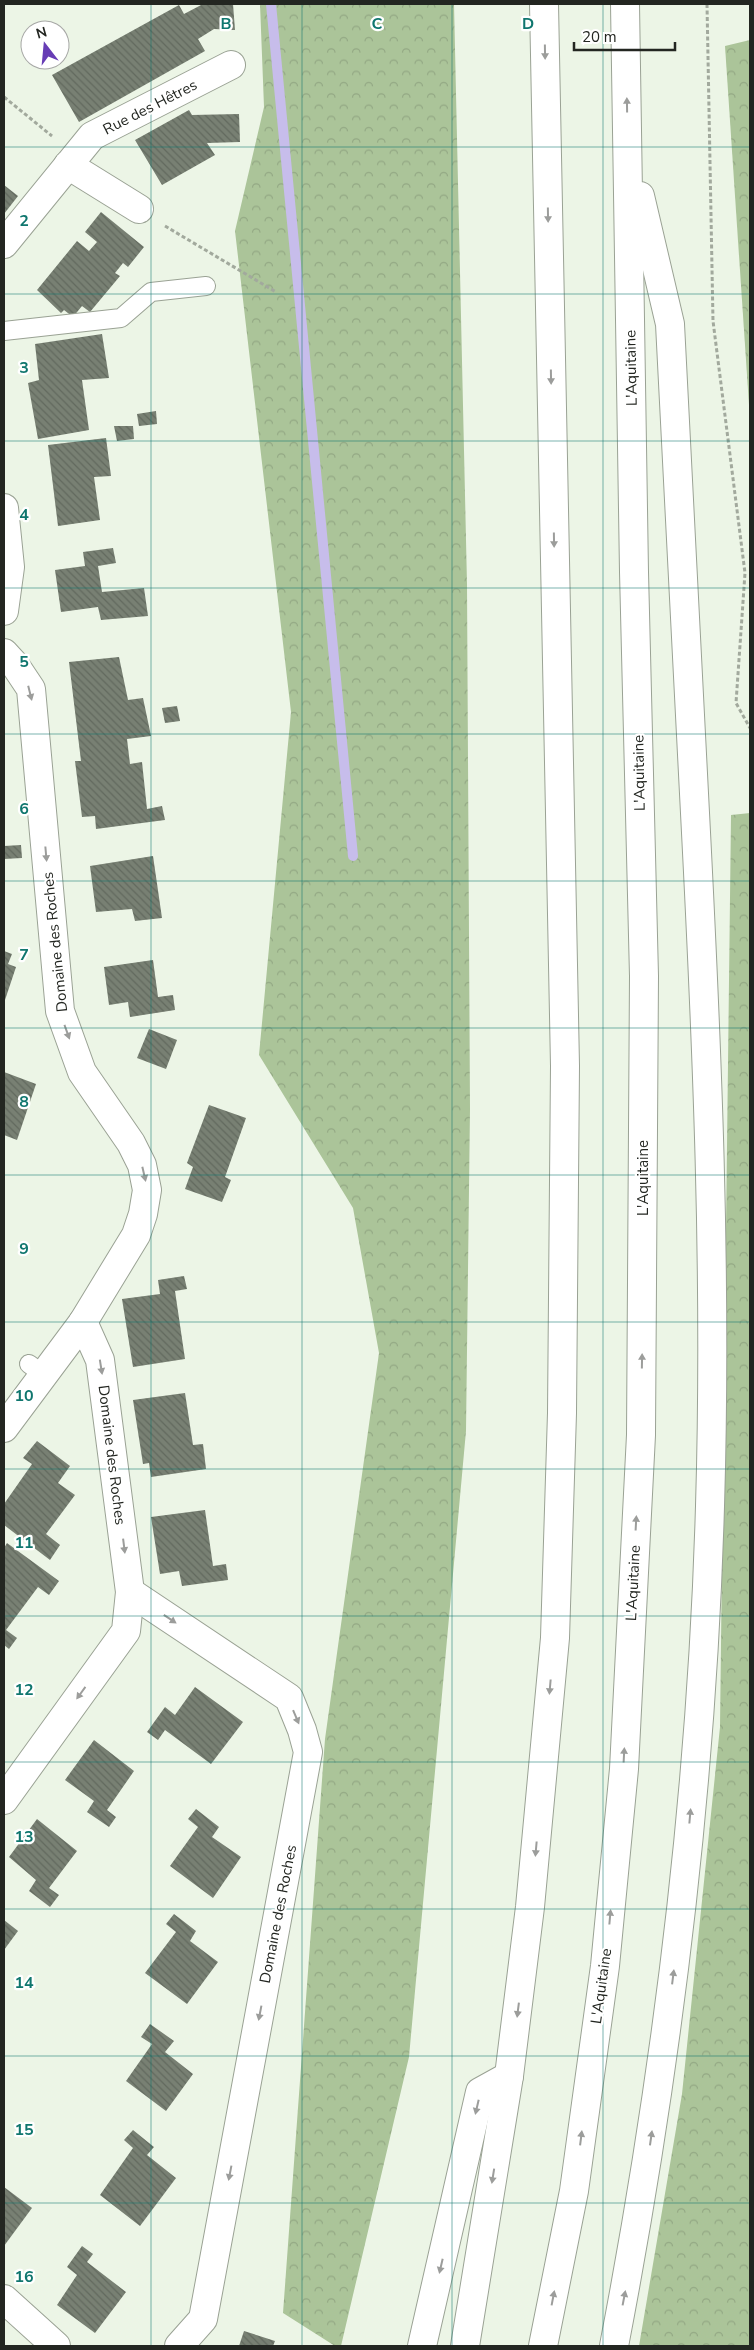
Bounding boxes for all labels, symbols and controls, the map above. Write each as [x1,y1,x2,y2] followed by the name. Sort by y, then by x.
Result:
[220,13,232,35] text: B
[372,13,383,35] text: C
[522,13,534,35] text: D
[20,20,70,70] north arrow
[574,20,675,52] scale bar
[34,22,49,44] text: N
[582,27,617,47] text: 20 m
[541,45,549,61] one-way arrow
[99,75,201,139] street label: Rue des Hêtres
[623,96,631,112] one-way arrow
[544,207,552,223] one-way arrow
[19,210,29,232] text: 2
[620,330,642,406] street label: L'Aquitaine
[19,357,29,379] text: 3
[547,370,555,386] one-way arrow
[19,504,29,526] text: 4
[550,532,558,548] one-way arrow
[19,651,29,673] text: 5
[26,685,34,701] one-way arrow
[628,735,650,811] street label: L'Aquitaine
[19,798,29,820] text: 6
[42,847,50,863] one-way arrow
[38,871,72,1013] street label: Domaine des Roches
[19,944,29,966] text: 7
[64,1025,71,1040] one-way arrow
[19,1091,29,1113] text: 8
[633,1140,653,1216] street label: L'Aquitaine
[140,1167,148,1182] one-way arrow
[19,1238,29,1260] text: 9
[638,1352,646,1368] one-way arrow
[97,1360,105,1376] one-way arrow
[93,1384,131,1526] street label: Domaine des Roches
[14,1385,34,1407] text: 10
[633,1515,641,1531] one-way arrow
[14,1532,34,1554] text: 11
[120,1538,128,1554] one-way arrow
[621,1544,645,1622] street label: L'Aquitaine
[163,1614,177,1624] one-way arrow
[14,1679,34,1701] text: 12
[546,1679,554,1695] one-way arrow
[76,1686,86,1700] one-way arrow
[293,1710,301,1724] one-way arrow
[621,1747,629,1763] one-way arrow
[687,1807,695,1823] one-way arrow
[14,1826,34,1848] text: 13
[531,1841,539,1857] one-way arrow
[255,1843,301,1985] street label: Domaine des Roches
[606,1909,614,1925] one-way arrow
[586,1947,616,2025] street label: L'Aquitaine
[669,1969,677,1985] one-way arrow
[14,1972,34,1994] text: 14
[513,2003,521,2019] one-way arrow
[255,2005,263,2021] one-way arrow
[473,2099,481,2114] one-way arrow
[14,2119,34,2141] text: 15
[577,2130,585,2146] one-way arrow
[647,2130,655,2146] one-way arrow
[226,2165,234,2181] one-way arrow
[488,2169,496,2185] one-way arrow
[437,2258,445,2273] one-way arrow
[14,2266,34,2288] text: 16
[620,2290,628,2306] one-way arrow
[549,2291,557,2306] one-way arrow

